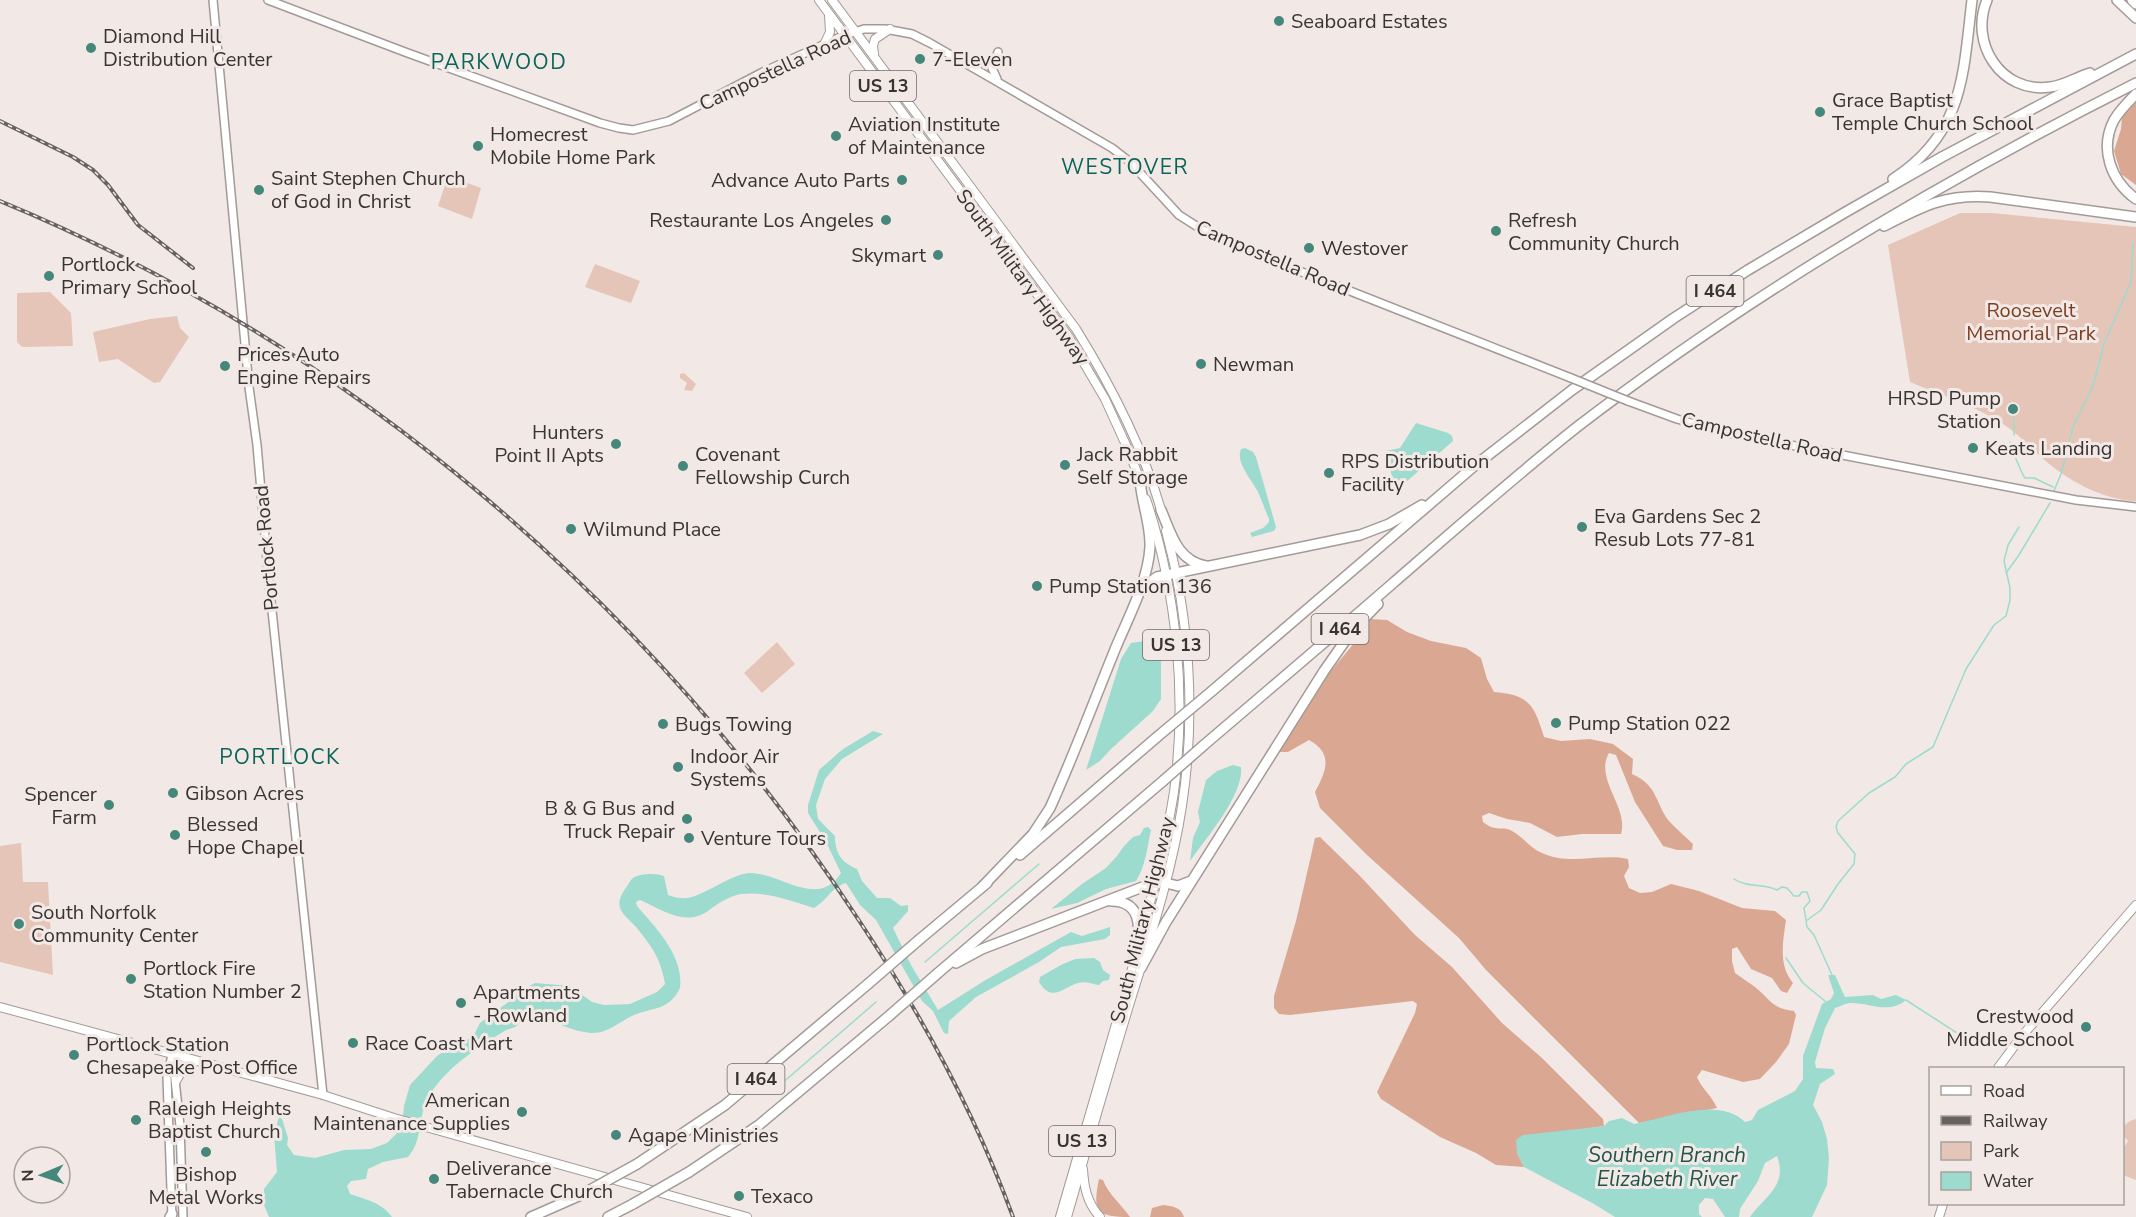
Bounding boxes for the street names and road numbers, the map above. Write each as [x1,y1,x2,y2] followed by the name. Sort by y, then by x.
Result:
[695,23,856,118] street label: Campostella Road
[850,71,916,101] road number: US 13
[950,184,1096,371] street label: South Military Highway
[1192,214,1354,303] street label: Campostella Road
[1686,276,1744,306] road number: I 464
[1679,406,1845,469] street label: Campostella Road
[248,484,285,612] street label: Portlock Road
[1312,614,1368,644] road number: I 464
[1143,630,1209,660] road number: US 13
[1104,814,1181,1026] street label: South Military Highway
[728,1064,784,1094] road number: I 464
[1049,1126,1115,1156] road number: US 13

